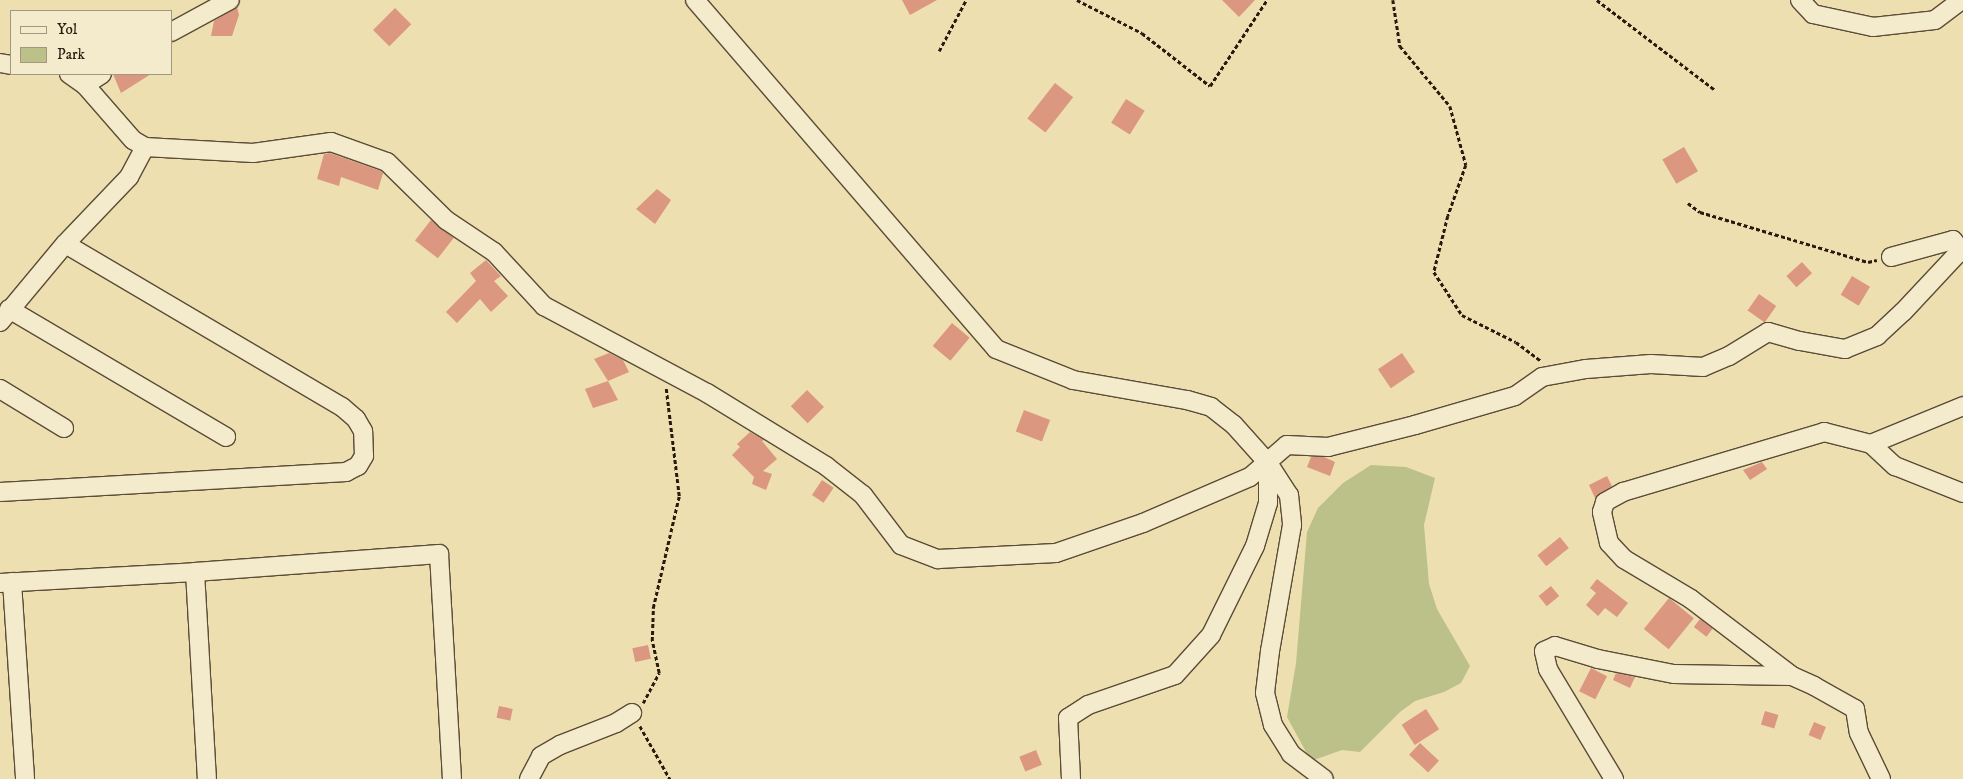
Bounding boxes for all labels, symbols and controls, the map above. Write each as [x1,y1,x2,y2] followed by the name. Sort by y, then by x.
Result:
[10,10,172,75] legend
[57,20,77,39] text: Yol
[57,45,85,64] text: Park

